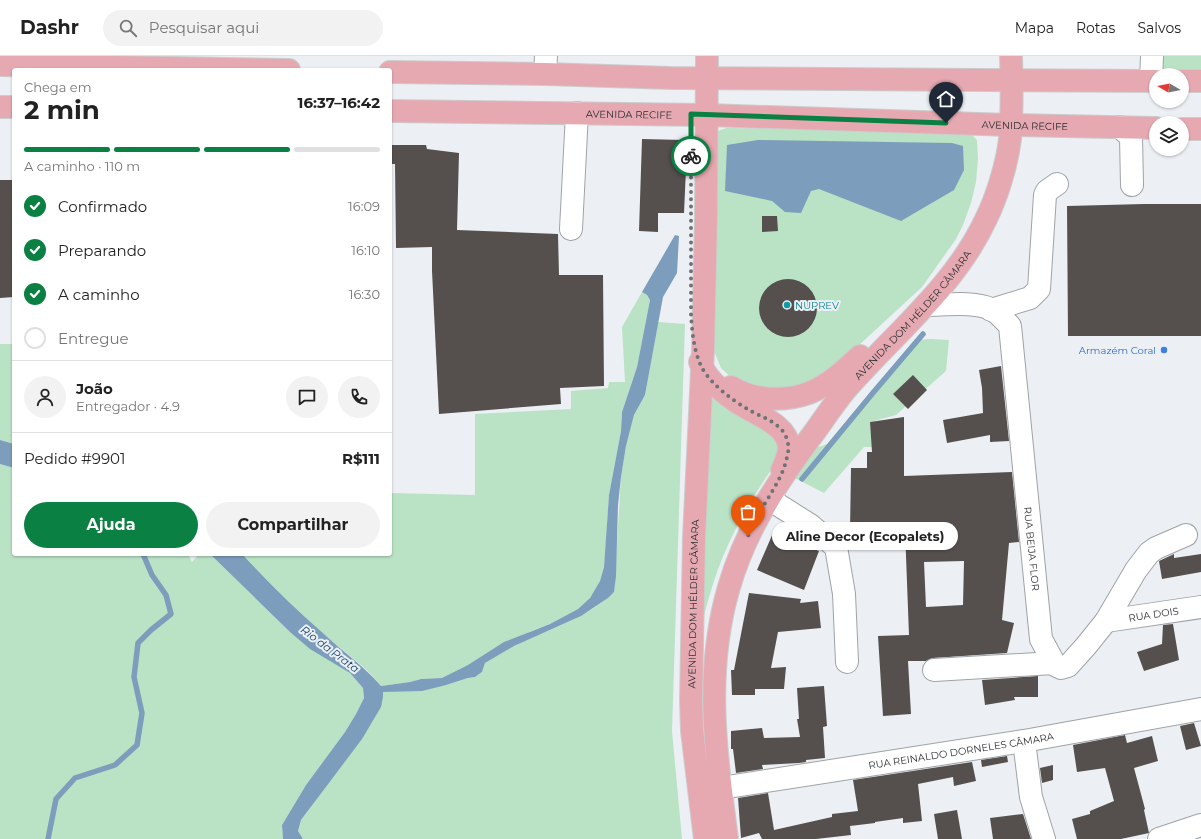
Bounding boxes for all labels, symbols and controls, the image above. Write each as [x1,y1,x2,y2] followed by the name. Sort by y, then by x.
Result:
[103,10,383,46] search box
[20,16,79,39] text: Dashr
[117,17,139,39] icon: search
[149,18,259,37] text: Pesquisar aqui
[1015,19,1054,37] text: Mapa
[1076,19,1115,37] text: Rotas
[1137,19,1181,37] text: Salvos
[1149,68,1189,108] north arrow
[1149,68,1189,156] map controls
[24,79,91,95] text: Chega em
[929,82,963,123] pin
[935,88,957,110] icon: home
[298,93,380,112] text: 16:37–16:42
[24,94,100,126] text: 2 min
[586,107,673,121] street label: AVENIDA RECIFE
[1149,116,1189,156] button: layers
[981,118,1069,133] street label: AVENIDA RECIFE
[671,136,711,176] courier
[680,145,702,167] icon: bike
[24,158,140,174] text: A caminho · 110 m
[24,195,46,217] icon: check
[58,197,147,216] text: Confirmado
[348,198,380,214] text: 16:09
[24,239,46,261] icon: check
[58,241,146,260] text: Preparando
[351,242,380,258] text: 16:10
[851,247,974,382] street label: AVENIDA DOM HÉLDER CÂMARA
[24,283,46,305] icon: check
[58,285,140,304] text: A caminho
[349,286,380,302] text: 16:30
[795,299,839,312] place label: NUPREV
[782,300,792,310] marker: NUPREV
[58,329,129,348] text: Entregue
[1079,344,1156,357] place label: Armazém Coral
[1159,345,1169,355] marker: Armazém Coral
[24,376,66,418] button: person
[286,376,328,418] button: chat
[338,376,380,418] button: phone
[76,379,113,398] text: João
[76,398,180,414] text: Entregador · 4.9
[24,449,125,468] text: Pedido #9901
[342,449,380,468] text: R$111
[731,495,765,536] pin
[737,501,759,523] icon: bag
[24,502,198,548] button: Ajuda
[206,502,380,548] button: Compartilhar
[1021,506,1043,591] street label: RUA BEIJA FLOR
[685,518,701,688] street label: AVENIDA DOM HÉLDER CÂMARA
[772,522,958,550] callout: Aline Decor (Ecopalets)
[786,528,944,544] text: Aline Decor (Ecopalets)
[1127,604,1179,624] street label: RUA DOIS
[298,622,362,676] water label: Rio da Prata
[867,729,1056,772] street label: RUA REINALDO DORNELES CÂMARA

